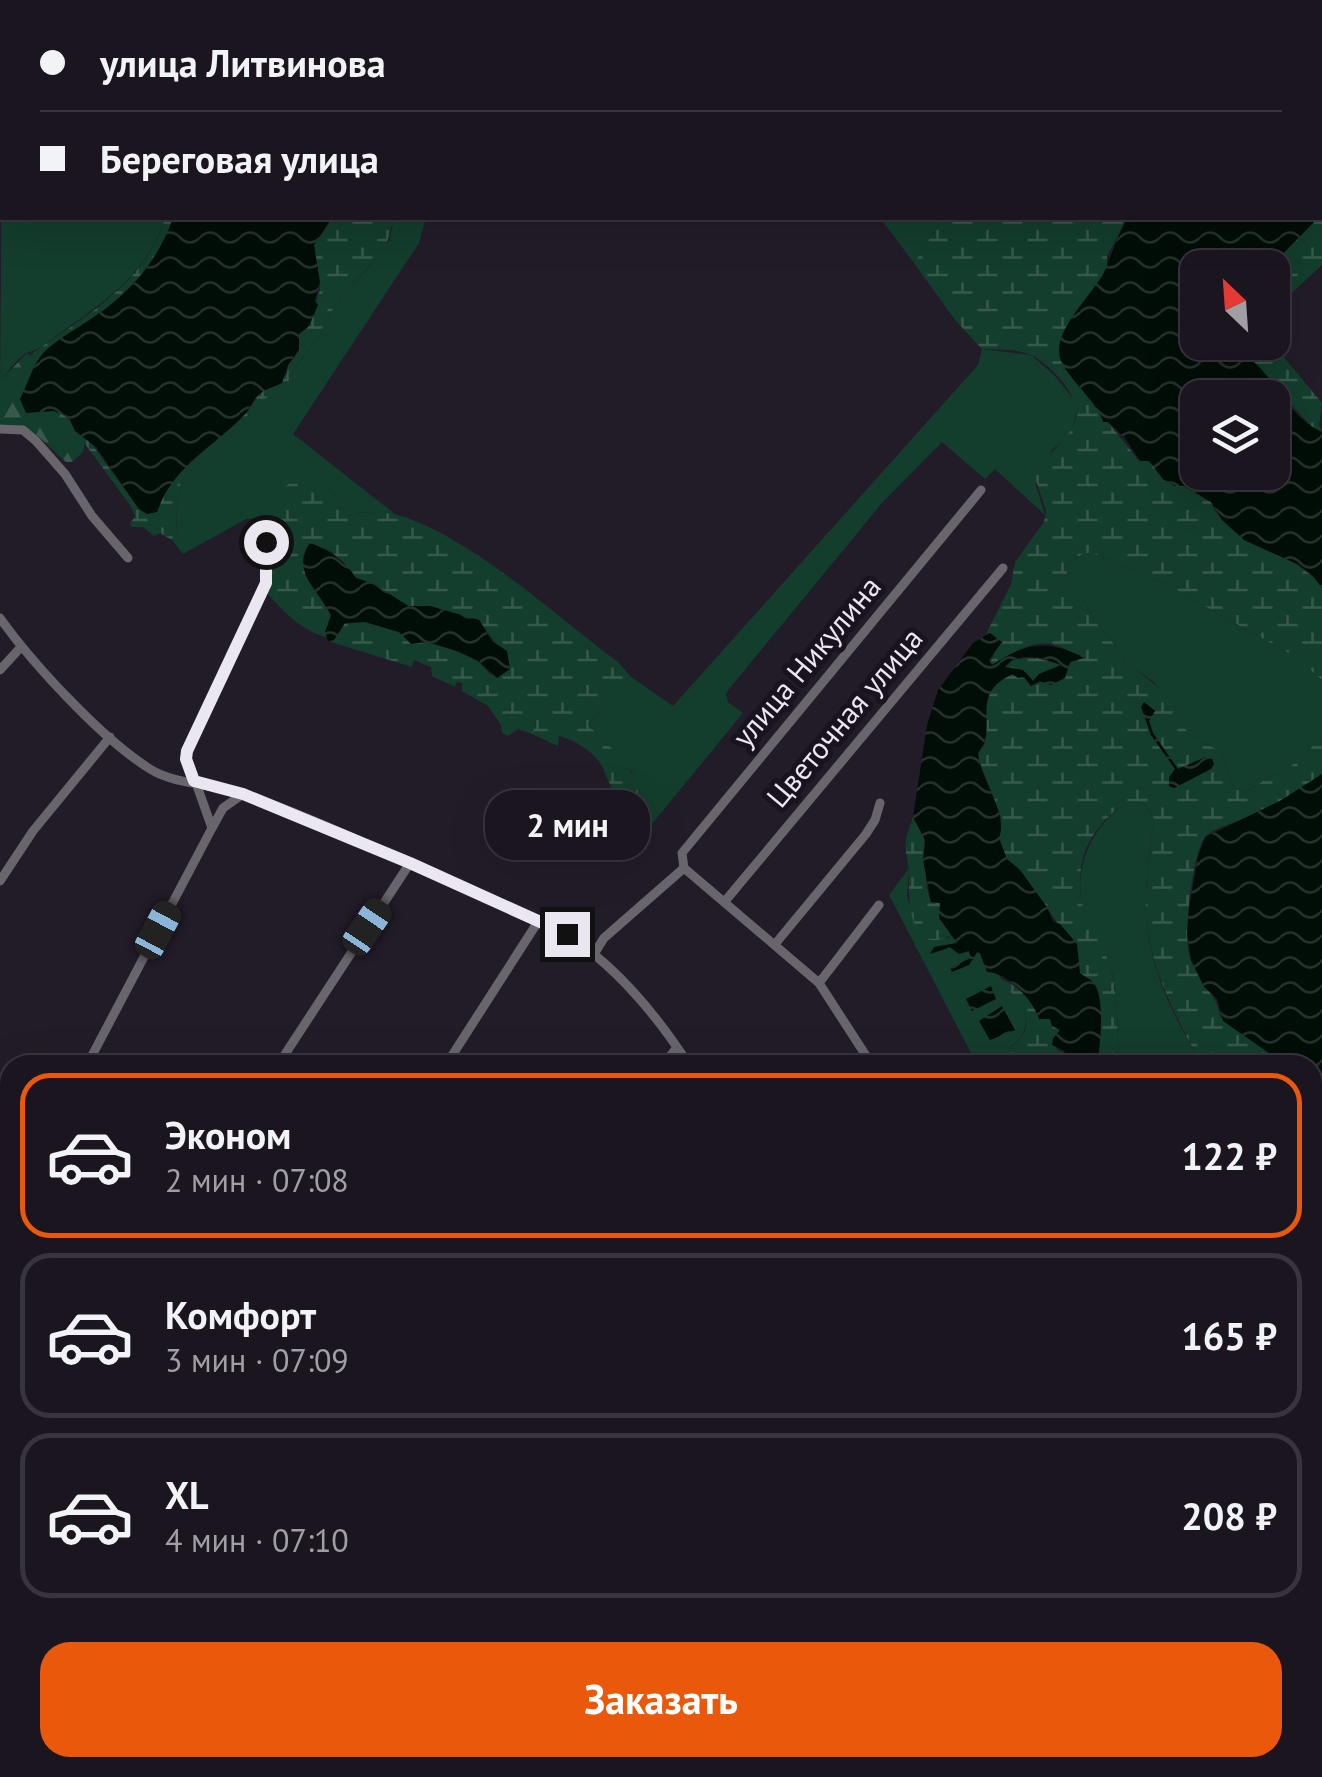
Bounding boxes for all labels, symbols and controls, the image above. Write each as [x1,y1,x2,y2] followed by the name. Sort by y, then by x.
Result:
[100,38,386,87] text: улица Литвинова
[100,134,379,183] text: Береговая улица
[1180,250,1290,360] north arrow
[1180,250,1290,490] map controls
[1180,380,1290,490] button: layers
[244,520,289,565] route start
[723,568,889,755] street label: улица Никулина
[757,619,930,815] street label: Цветочная улица
[484,789,650,859] callout: 2 мин
[526,804,609,846] text: 2 мин
[338,894,396,960] car
[131,896,185,964] car
[545,912,590,957] route end
[165,1110,291,1159] text: Эконом
[45,1111,135,1201] icon: car
[1181,1131,1277,1180] text: 122 ₽
[165,1159,349,1201] text: 2 мин · 07:08
[165,1290,316,1339] text: Комфорт
[45,1291,135,1381] icon: car
[1181,1311,1277,1360] text: 165 ₽
[165,1339,349,1381] text: 3 мин · 07:09
[165,1470,209,1519] text: XL
[45,1471,135,1561] icon: car
[1181,1491,1277,1540] text: 208 ₽
[165,1519,349,1561] text: 4 мин · 07:10
[40,1642,1282,1757] button: Заказать

